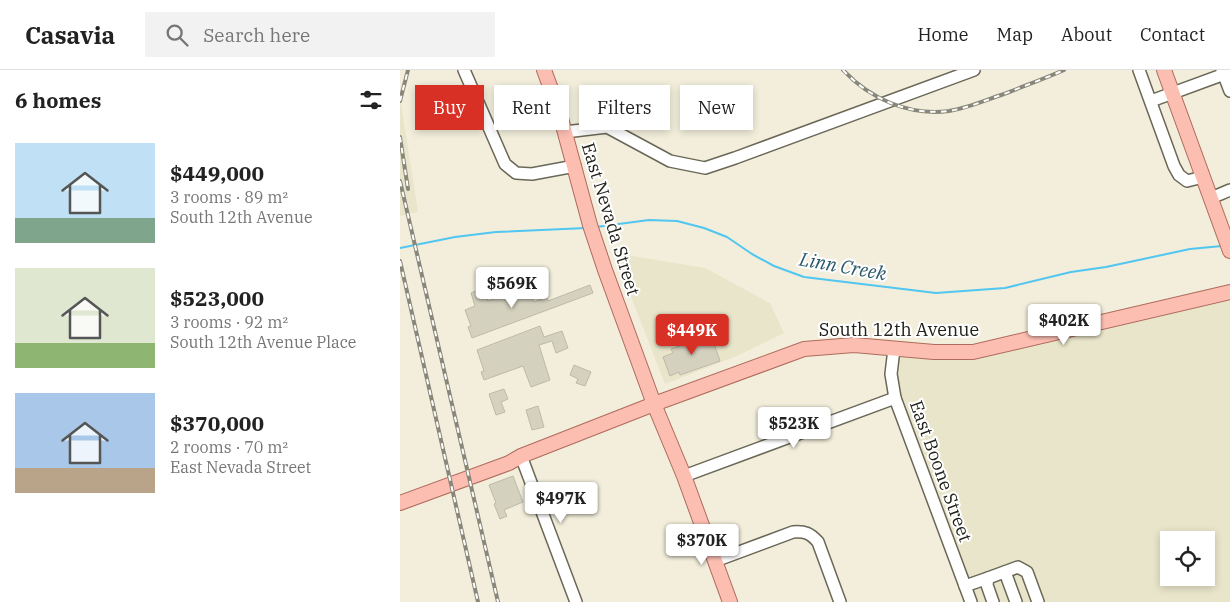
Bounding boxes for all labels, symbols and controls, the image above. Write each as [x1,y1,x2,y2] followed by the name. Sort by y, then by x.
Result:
[145,12,495,57] search box
[25,19,115,51] text: Casavia
[163,21,191,49] icon: search
[203,23,310,47] text: Search here
[917,23,969,46] text: Home
[997,23,1033,46] text: Map
[1061,23,1112,46] text: About
[1140,23,1205,46] text: Contact
[415,85,484,130] chip: Buy
[494,85,569,130] chip: Rent
[579,85,670,130] chip: Filters
[680,85,753,130] chip: New
[15,86,101,114] text: 6 homes
[357,86,385,114] icon: filters
[577,140,645,298] street label: East Nevada Street
[170,159,264,187] text: $449,000
[55,163,115,223] icon: home
[170,187,288,207] text: 3 rooms · 89 m²
[170,207,312,227] text: South 12th Avenue
[797,246,889,286] water label: Linn Creek
[477,266,547,309] pin: $569K
[487,273,537,293] text: $569K
[170,284,264,312] text: $523,000
[55,288,115,348] icon: home
[1029,304,1099,346] pin: $402K
[1039,310,1089,330] text: $402K
[170,312,288,332] text: 3 rooms · 92 m²
[657,314,727,356] pin: $449K
[819,318,979,341] street label: South 12th Avenue
[667,320,717,340] text: $449K
[170,332,356,352] text: South 12th Avenue Place
[905,397,977,545] street label: East Boone Street
[759,406,829,449] pin: $523K
[170,409,264,437] text: $370,000
[55,413,115,473] icon: home
[769,413,819,433] text: $523K
[170,437,288,457] text: 2 rooms · 70 m²
[170,457,311,477] text: East Nevada Street
[526,482,596,524] pin: $497K
[536,488,586,508] text: $497K
[667,524,737,566] pin: $370K
[677,530,727,550] text: $370K
[1160,531,1215,586] map controls
[1160,531,1215,586] button: locate

